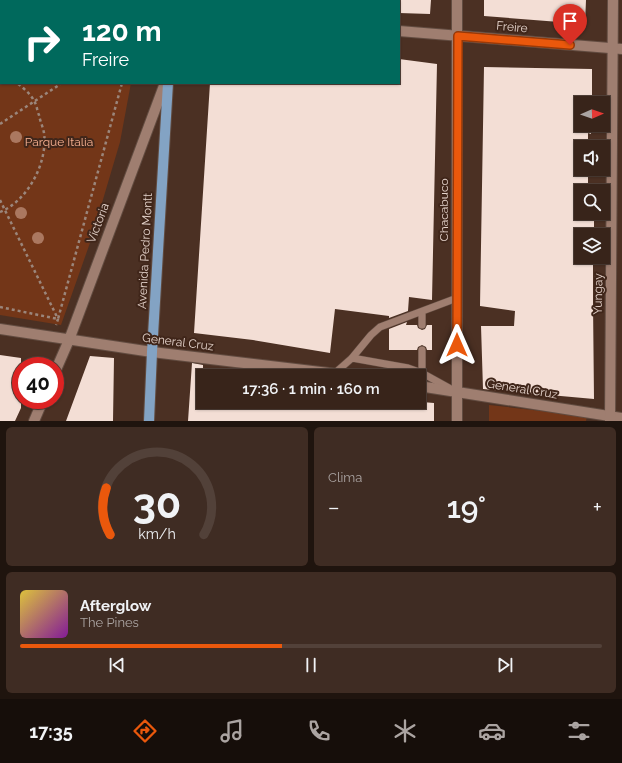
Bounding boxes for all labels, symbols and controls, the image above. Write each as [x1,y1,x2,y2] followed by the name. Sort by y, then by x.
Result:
[553,4,587,45] pin
[559,10,581,32] icon: arrive
[82,15,162,48] text: 120 m
[16,16,68,68] icon: right
[496,19,528,35] street label: Freire
[82,49,129,70] text: Freire
[574,96,610,132] north arrow
[574,96,610,264] map controls
[25,135,93,149] park label: Parque Italia
[574,140,610,176] button: sound
[437,178,451,242] street label: Chacabuco
[574,184,610,220] button: search
[135,193,155,309] street label: Avenida Pedro Montt
[84,201,112,245] street label: Victoria
[574,228,610,264] button: layers
[591,273,605,315] street label: Yungay
[436,324,478,366] position arrow
[141,331,215,353] street label: General Cruz
[12,357,64,409] speed limit sign: 40
[485,376,559,402] street label: General Cruz
[242,380,380,398] text: 17:36 · 1 min · 160 m
[328,470,362,485] text: Clima
[133,478,181,527] text: 30
[447,490,486,525] text: 19°
[328,494,340,520] text: −
[593,494,602,520] text: +
[138,525,176,541] text: km/h
[80,597,151,615] text: Afterglow
[80,615,139,630] text: The Pines
[106,654,128,676] icon: previous
[300,654,322,676] icon: pause
[494,654,516,676] icon: next
[131,717,159,745] icon: directions
[218,717,246,745] icon: music
[305,717,333,745] icon: phone
[391,717,419,745] icon: climate
[478,717,506,745] icon: car
[565,717,593,745] icon: filters
[29,721,73,742] text: 17:35

